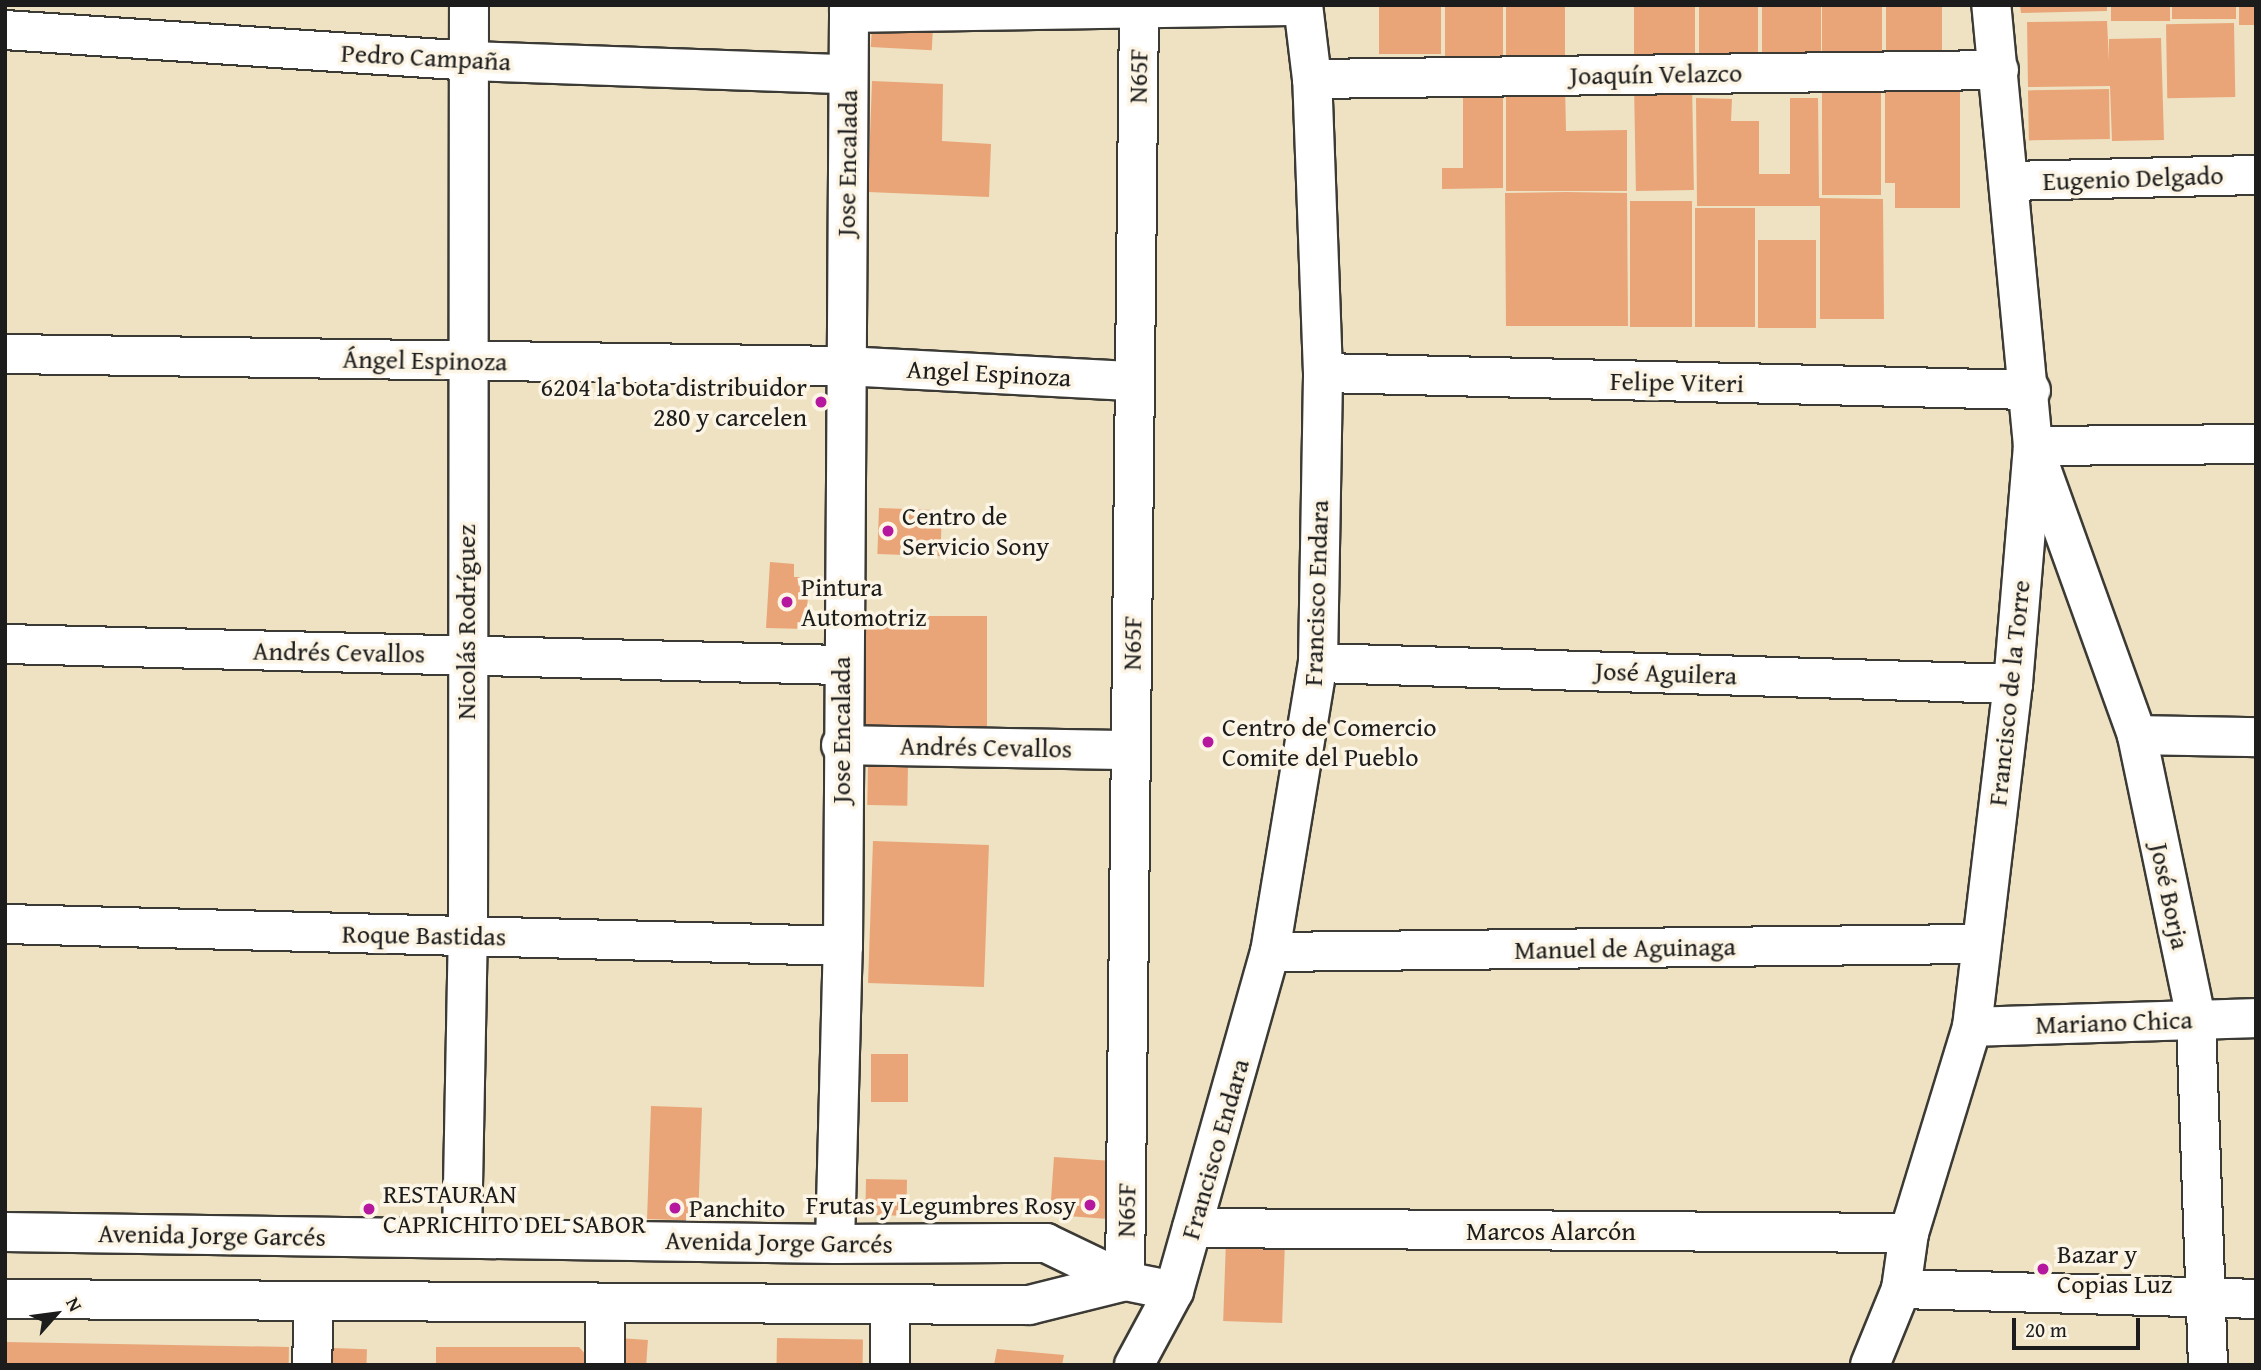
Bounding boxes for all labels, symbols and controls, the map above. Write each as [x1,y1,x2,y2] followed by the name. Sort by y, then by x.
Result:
[340,37,512,77] street label: Pedro Campaña
[1122,48,1154,104] street label: N65F
[1569,57,1743,91] street label: Joaquín Velazco
[830,89,864,237] street label: Jose Encalada
[2042,159,2224,197] street label: Eugenio Delgado
[342,343,508,377] street label: Ángel Espinoza
[906,353,1072,393] street label: Angel Espinoza
[1610,365,1744,399] street label: Felipe Viteri
[541,371,807,432] place label: 6204 la bota distribuidor 280 y carcelen
[813,394,829,410] marker: 6204 la bota distribuidor 280 y carcelen
[1297,499,1335,687] street label: Francisco Endara
[902,500,1049,562] place label: Centro de Servicio Sony
[880,523,896,539] marker: Centro de Servicio Sony
[450,524,482,720] street label: Nicolás Rodríguez
[801,571,926,632] place label: Pintura Automotriz
[1982,579,2036,807] street label: Francisco de la Torre
[779,594,795,610] marker: Pintura Automotriz
[1116,615,1148,671] street label: N65F
[253,635,425,669] street label: Andrés Cevallos
[1594,655,1738,691] street label: José Aguilera
[825,656,857,804] street label: Jose Encalada
[1222,711,1436,772] place label: Centro de Comercio Comite del Pueblo
[900,730,1072,764] street label: Andrés Cevallos
[1200,734,1216,750] marker: Centro de Comercio Comite del Pueblo
[2144,840,2196,952] street label: José Borja
[342,918,506,952] street label: Roque Bastidas
[1514,930,1736,966] street label: Manuel de Aguinaga
[2035,1004,2193,1040] street label: Mariano Chica
[1174,1055,1256,1243] street label: Francisco Endara
[383,1178,646,1240] place label: RESTAURAN CAPRICHITO DEL SABOR
[1110,1182,1142,1238] street label: N65F
[806,1189,1076,1221] place label: Frutas y Legumbres Rosy
[689,1192,785,1224] place label: Panchito
[1082,1197,1098,1213] marker: Frutas y Legumbres Rosy
[667,1200,683,1216] marker: Panchito
[361,1201,377,1217] marker: RESTAURAN CAPRICHITO DEL SABOR
[1466,1215,1636,1247] street label: Marcos Alarcón
[98,1217,326,1253] street label: Avenida Jorge Garcés
[665,1224,893,1260] street label: Avenida Jorge Garcés
[2057,1238,2172,1300] place label: Bazar y Copias Luz
[2035,1261,2051,1277] marker: Bazar y Copias Luz
[21,1279,91,1349] north arrow
[59,1292,90,1316] text: N
[2016,1304,2144,1348] scale bar
[2025,1314,2067,1345] text: 20 m

